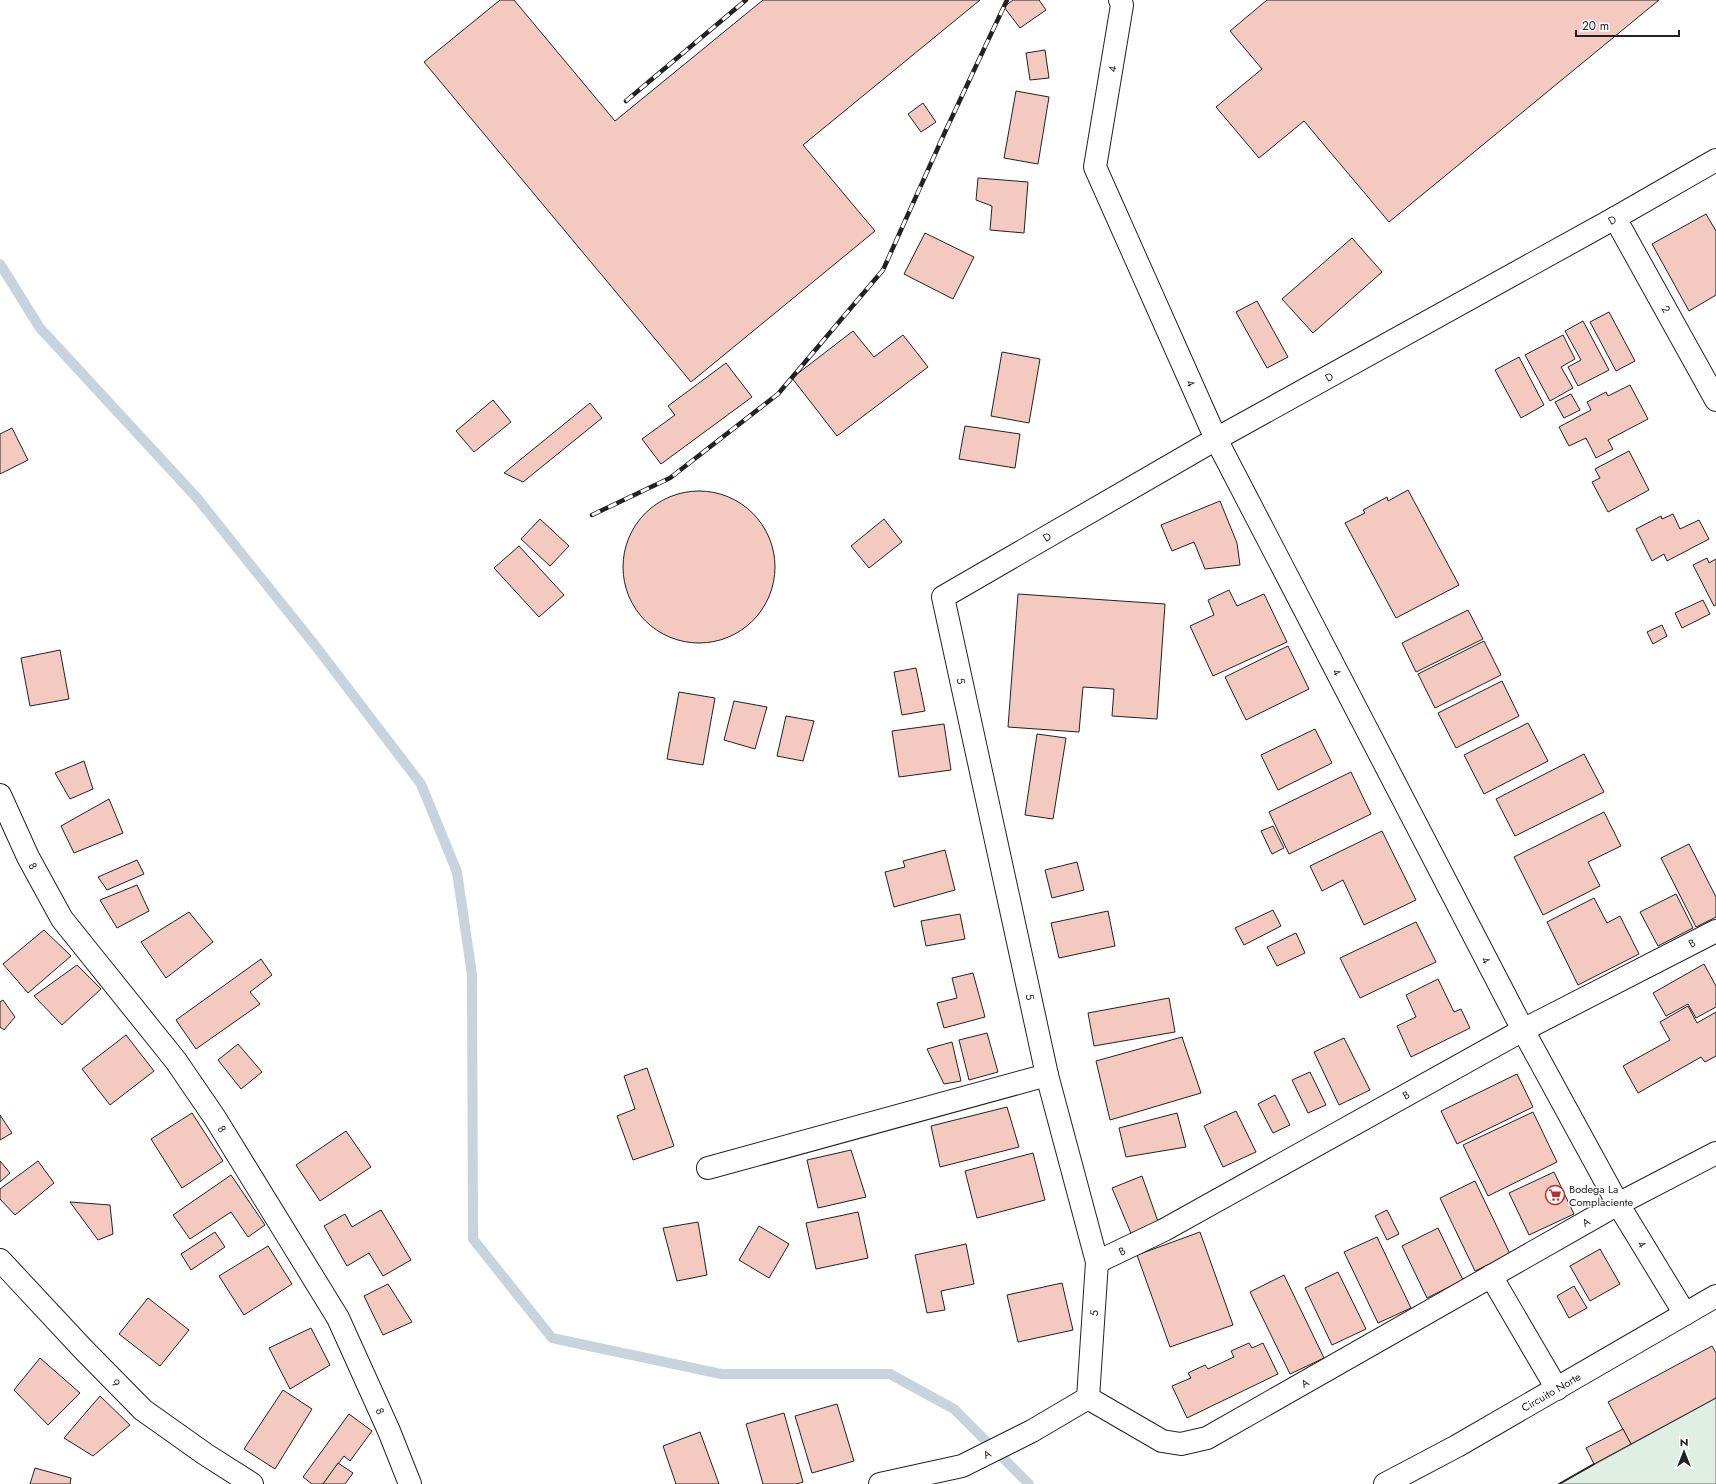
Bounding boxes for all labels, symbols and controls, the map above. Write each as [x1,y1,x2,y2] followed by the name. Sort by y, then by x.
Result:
[1576,12,1679,38] scale bar
[1582,17,1609,35] text: 20 m
[1104,64,1121,74] street label: 4
[1605,211,1620,229] street label: D
[1657,302,1675,316] street label: 2
[1322,368,1337,386] street label: D
[1182,377,1200,390] street label: 4
[1040,528,1055,546] street label: D
[1328,666,1346,679] street label: 4
[953,676,969,686] street label: 5
[25,859,41,873] street label: 8
[1686,934,1698,952] street label: B
[1477,954,1495,967] street label: 4
[1022,992,1038,1002] street label: 5
[1399,1087,1413,1103] street label: B
[214,1122,230,1136] street label: 8
[1569,1181,1633,1210] place label: Bodega La Complaciente
[1544,1184,1566,1206] supermarket icon: Bodega La Complaciente
[1579,1213,1594,1231] street label: A
[1633,1237,1651,1251] street label: 4
[1116,1242,1128,1260] street label: B
[1086,1309,1102,1317] street label: 5
[1518,1368,1584,1416] street label: Circuito Norte
[1298,1374,1313,1392] street label: A
[108,1375,124,1391] street label: 9
[371,1405,389,1417] street label: 8
[1664,1432,1704,1472] north arrow
[1680,1434,1688,1450] text: N
[980,1445,995,1463] street label: A

